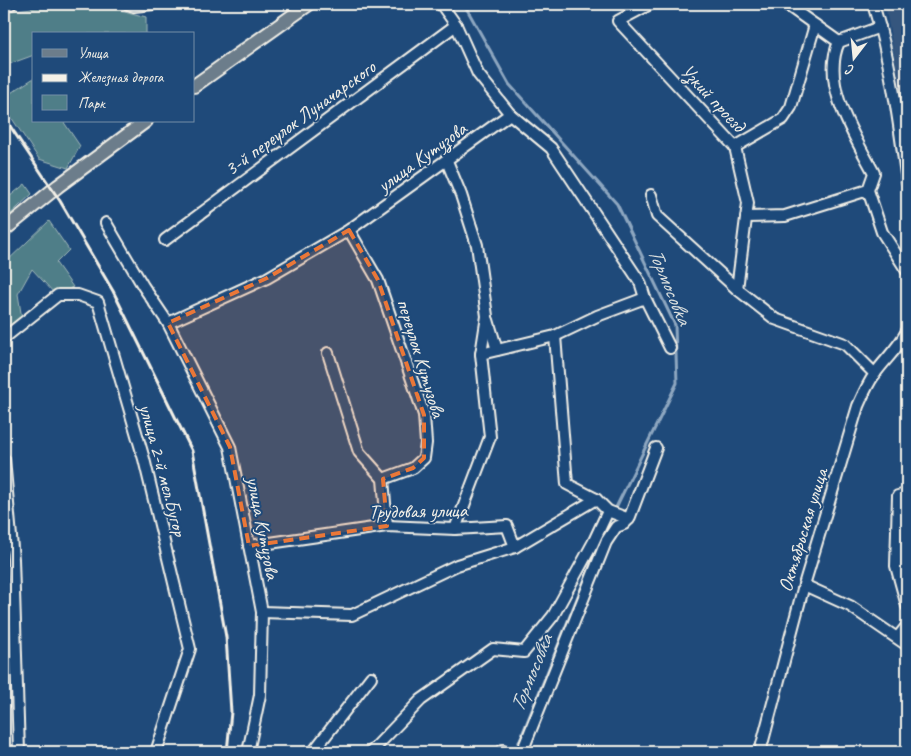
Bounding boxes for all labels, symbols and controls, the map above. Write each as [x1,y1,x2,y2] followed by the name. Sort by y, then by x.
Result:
[32,32,195,122] legend
[828,32,878,82] north arrow
[78,44,109,63] text: Улица
[219,54,381,181] street label: 3-й переулок Луначарского
[674,59,752,139] street label: Узкий проезд
[843,60,856,79] text: С
[78,68,165,87] text: Железная дорога
[78,94,106,113] text: Парк
[372,115,473,199] street label: улица Кутузова
[642,244,698,330] water label: Тормосовка
[391,296,451,422] street label: переулок Кутузова
[133,400,193,540] street label: улица 2-й мел.Бугор
[772,464,834,595] street label: Октябрьская улица
[240,473,285,583] street label: улица Кутузова
[369,498,469,524] street label: Трудовая улица
[504,629,559,715] water label: Тормосовка

